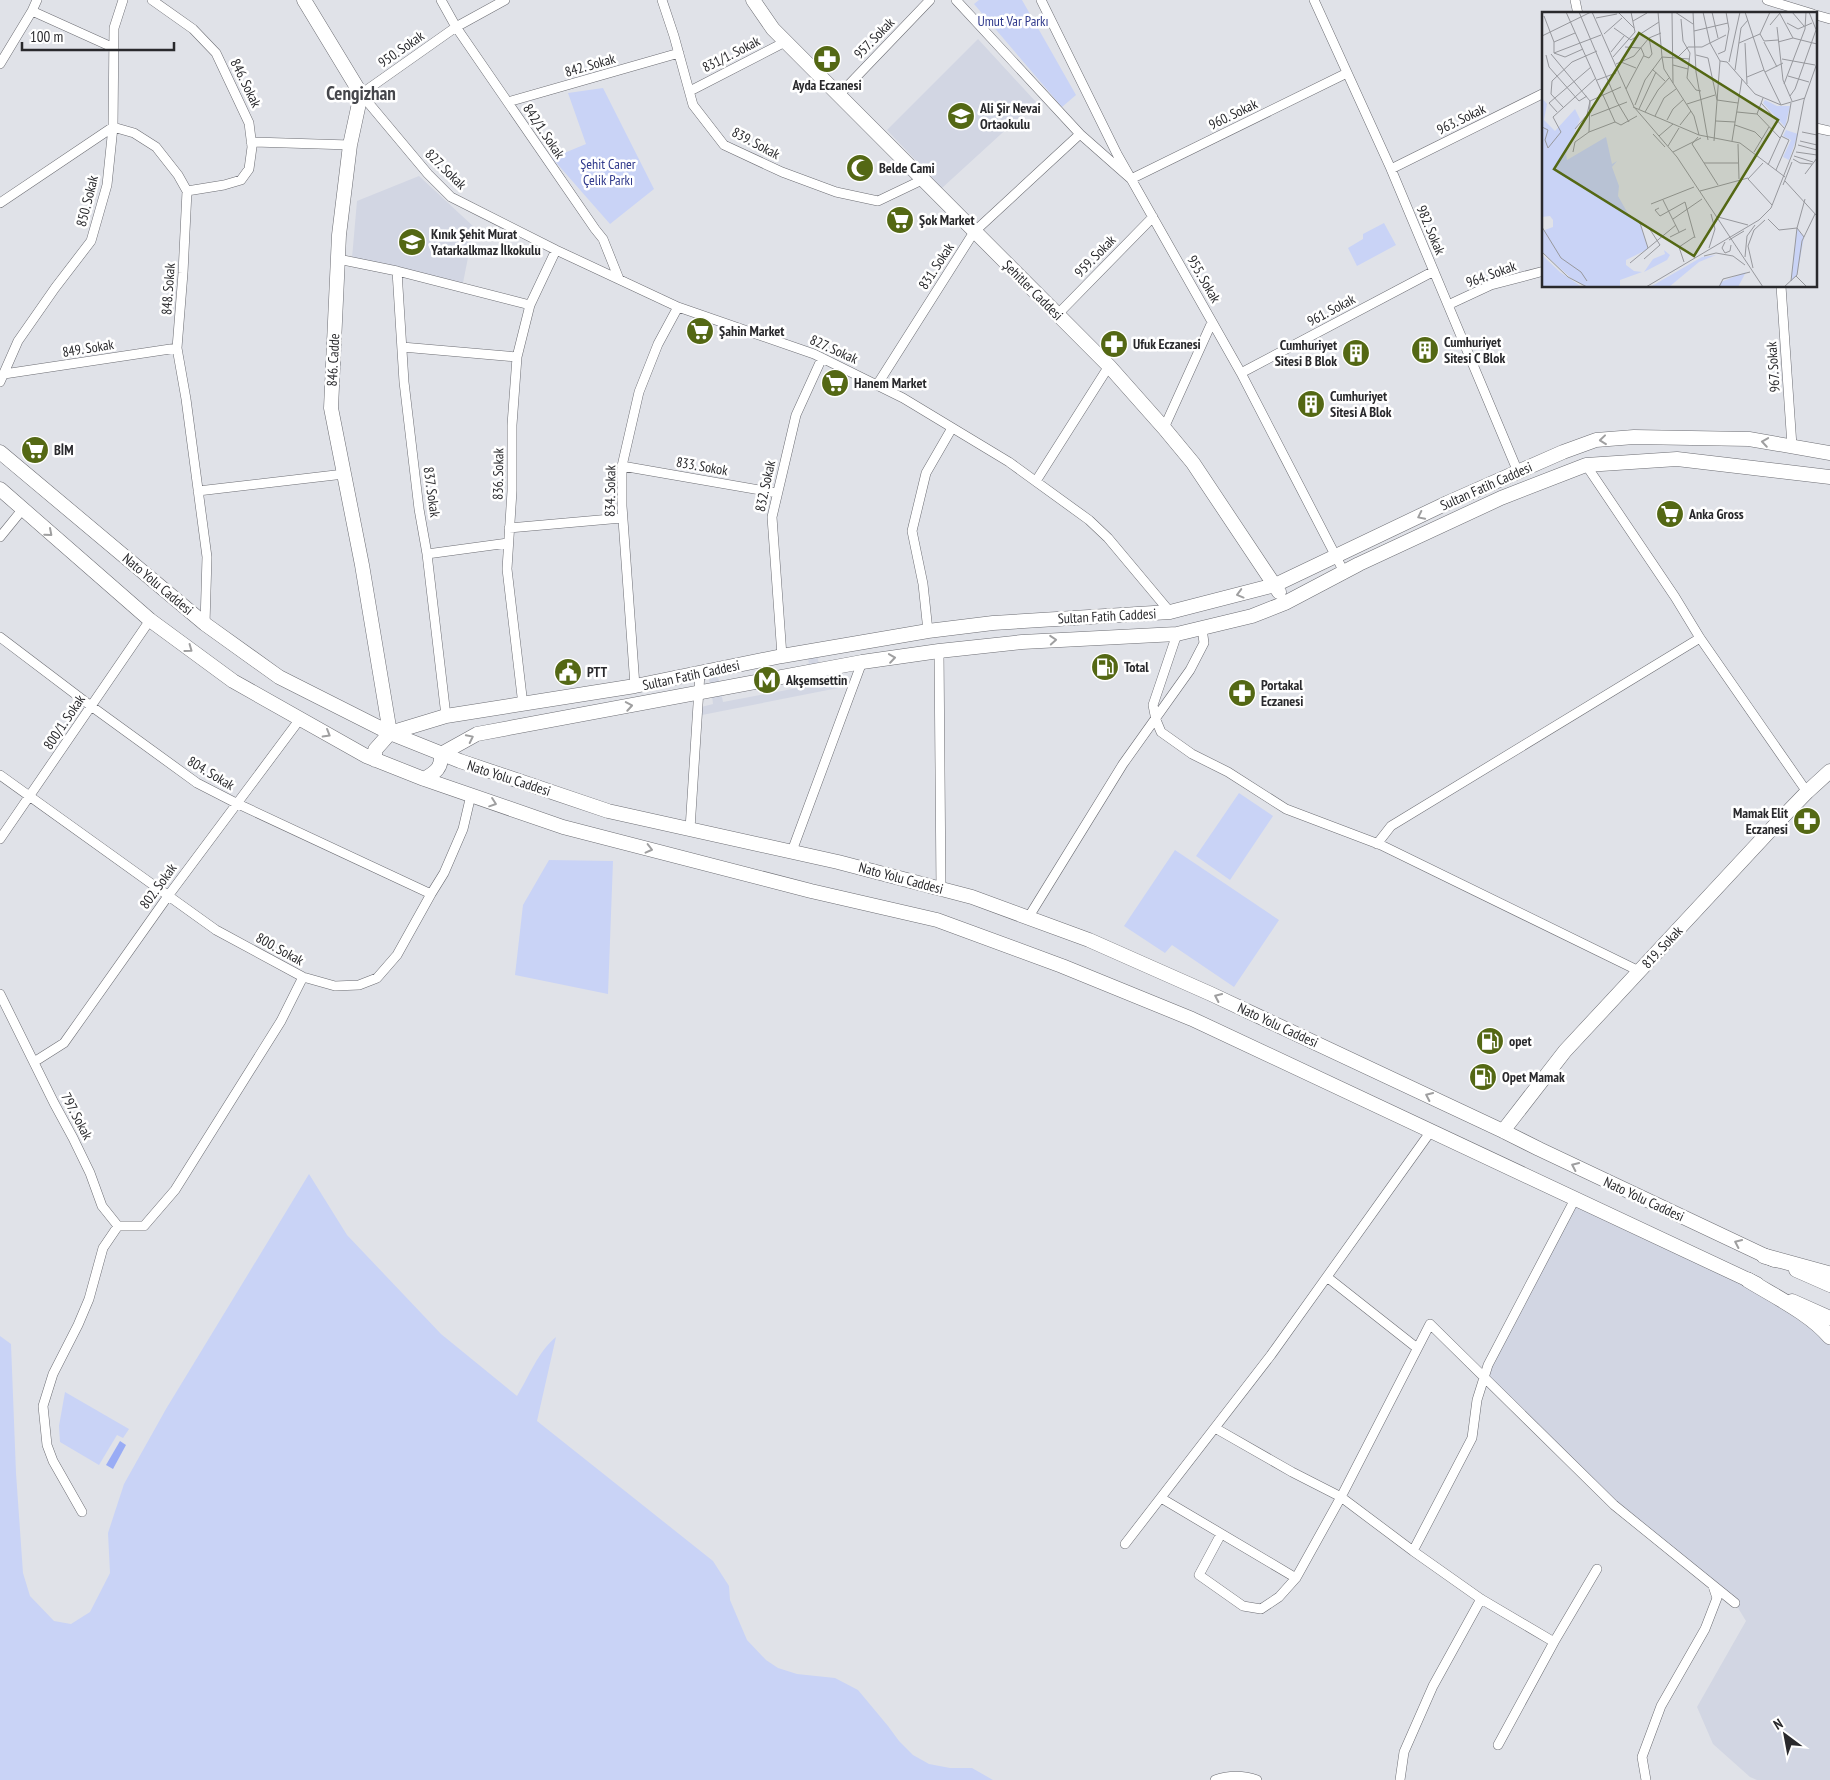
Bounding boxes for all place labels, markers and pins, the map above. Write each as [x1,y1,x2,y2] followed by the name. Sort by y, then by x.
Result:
[812,44,842,74] pharmacy icon: Ayda Eczanesi
[791,76,862,94] place label: Ayda Eczanesi
[979,99,1041,133] place label: Ali Şir Nevai Ortaokulu
[946,101,976,131] school or university icon: Ali Şir Nevai Ortaokulu
[845,153,875,183] mosque icon: Belde Cami
[879,159,935,177] place label: Belde Cami
[885,205,915,235] supermarket icon: Şok Market
[919,211,975,229] place label: Şok Market
[430,225,541,259] place label: Kınık Şehit Murat Yatarkalkmaz İlkokulu
[397,227,427,257] school or university icon: Kınık Şehit Murat Yatarkalkmaz İlkokulu
[685,316,715,346] supermarket icon: Şahin Market
[719,322,784,340] place label: Şahin Market
[1099,329,1129,359] pharmacy icon: Ufuk Eczanesi
[1444,333,1505,367] place label: Cumhuriyet Sitesi C Blok
[1133,335,1201,353] place label: Ufuk Eczanesi
[1410,335,1440,365] building icon: Cumhuriyet Sitesi C Blok
[1275,336,1337,370] place label: Cumhuriyet Sitesi B Blok
[1341,338,1371,368] building icon: Cumhuriyet Sitesi B Blok
[820,368,850,398] supermarket icon: Hanem Market
[854,374,927,392] place label: Hanem Market
[1330,387,1392,421] place label: Cumhuriyet Sitesi A Blok
[1296,389,1326,419] building icon: Cumhuriyet Sitesi A Blok
[20,435,50,465] supermarket icon: BİM
[54,441,74,459] place label: BİM
[1655,499,1685,529] supermarket icon: Anka Gross
[1688,505,1744,523] place label: Anka Gross
[1090,652,1120,682] fuel station icon: Total
[553,657,583,687] public building icon: PTT
[1124,658,1149,676] place label: Total
[587,663,608,681] place label: PTT
[752,665,782,695] metro station icon: Akşemsettin
[785,671,847,689] place label: Akşemsettin
[1261,676,1303,710] place label: Portakal Eczanesi
[1227,678,1257,708] pharmacy icon: Portakal Eczanesi
[1733,804,1788,838] place label: Mamak Elit Eczanesi
[1792,806,1822,836] pharmacy icon: Mamak Elit Eczanesi
[1475,1026,1505,1056] fuel station icon: opet
[1509,1032,1532,1050] place label: opet
[1468,1062,1498,1092] fuel station icon: Opet Mamak
[1502,1068,1565,1086] place label: Opet Mamak

